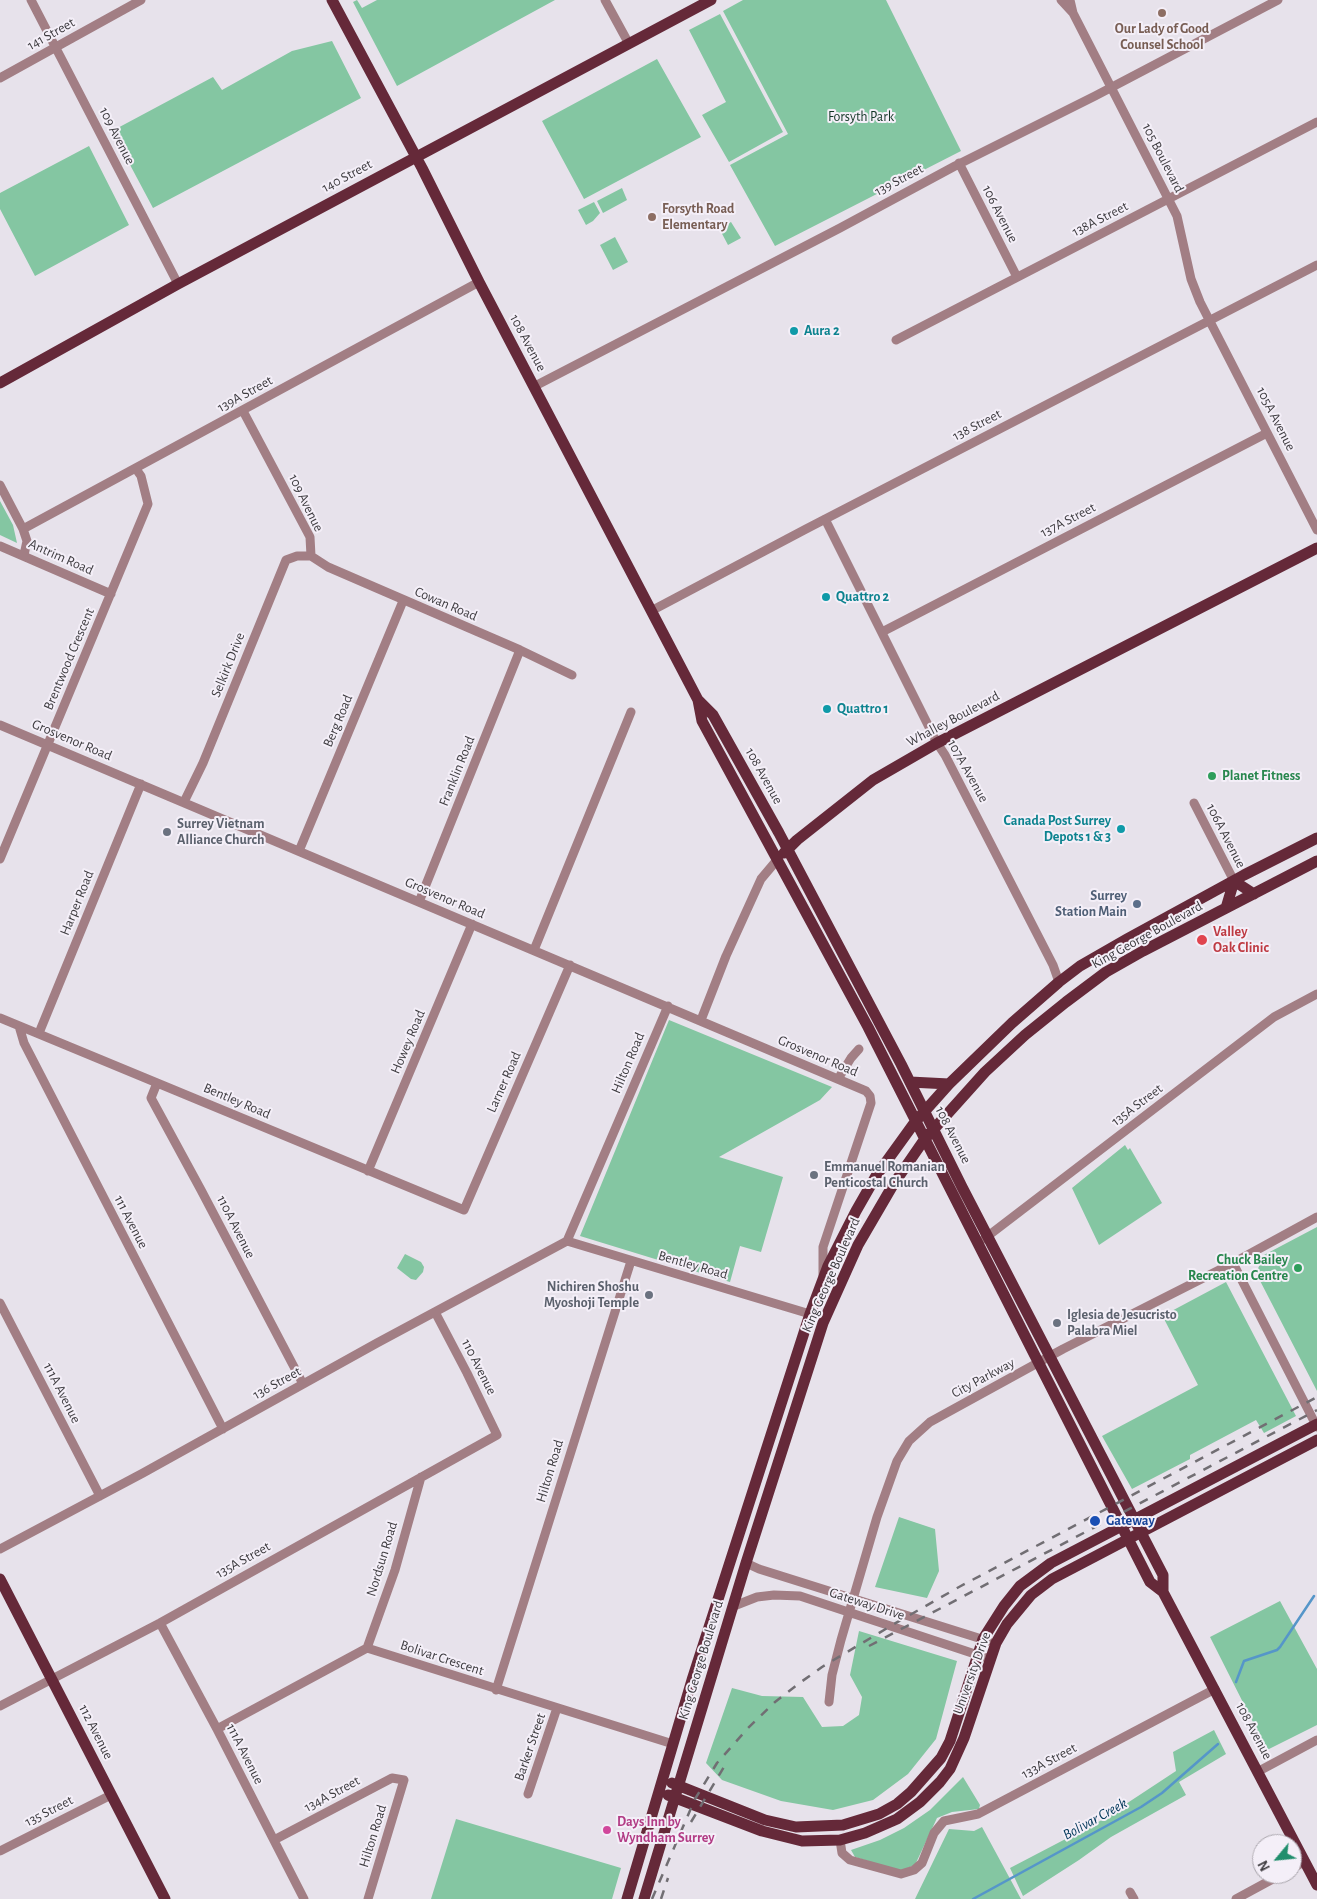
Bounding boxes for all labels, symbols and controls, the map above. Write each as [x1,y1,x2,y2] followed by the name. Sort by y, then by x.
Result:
[1156,7,1168,19] marker: Our Lady of Good Counsel School
[24,14,78,54] street label: 141 Street
[1115,21,1209,54] place label: Our Lady of Good Counsel School
[95,105,139,167] street label: 109 Avenue
[828,109,894,125] park label: Forsyth Park
[1138,121,1188,195] street label: 105 Boulevard
[319,156,375,196] street label: 140 Street
[872,160,926,200] street label: 139 Street
[978,183,1022,245] street label: 106 Avenue
[1069,198,1131,240] street label: 138A Street
[662,201,734,233] place label: Forsyth Road Elementary
[646,211,658,223] marker: Forsyth Road Elementary
[506,312,550,374] street label: 108 Avenue
[804,323,840,339] place label: Aura 2
[788,325,800,337] marker: Aura 2
[214,372,276,416] street label: 139A Street
[1253,384,1299,454] street label: 105A Avenue
[950,406,1004,444] street label: 138 Street
[285,471,327,535] street label: 109 Avenue
[1038,499,1098,541] street label: 137A Street
[26,535,96,579] street label: Antrim Road
[412,583,480,625] street label: Cowan Road
[836,589,889,605] place label: Quattro 2
[820,591,832,603] marker: Quattro 2
[40,605,98,713] street label: Brentwood Crescent
[207,630,249,700] street label: Selkirk Drive
[904,687,1002,751] street label: Whalley Boulevard
[319,692,357,750] street label: Berg Road
[837,701,889,717] place label: Quattro 1
[821,703,833,715] marker: Quattro 1
[29,716,115,764] street label: Grosvenor Road
[435,734,479,808] street label: Franklin Road
[944,737,992,805] street label: 107A Avenue
[742,745,786,807] street label: 108 Avenue
[1222,768,1300,784] place label: Planet Fitness
[1206,770,1218,782] marker: Planet Fitness
[1203,801,1249,871] street label: 106A Avenue
[1004,813,1111,846] place label: Canada Post Surrey Depots 1 & 3
[177,816,264,849] place label: Surrey Vietnam Alliance Church
[1115,823,1127,835] marker: Canada Post Surrey Depots 1 & 3
[161,826,173,838] marker: Surrey Vietnam Alliance Church
[56,868,98,938] street label: Harper Road
[402,874,488,922] street label: Grosvenor Road
[1055,888,1127,920] place label: Surrey Station Main
[1089,898,1205,972] street label: King George Boulevard
[1131,898,1143,910] marker: Surrey Station Main
[1213,924,1269,956] place label: Valley Oak Clinic
[1195,933,1209,947] marker: Valley Oak Clinic
[387,1008,429,1076] street label: Howey Road
[608,1030,648,1096] street label: Hilton Road
[775,1032,861,1080] street label: Grosvenor Road
[483,1049,525,1115] street label: Larner Road
[201,1079,273,1123] street label: Bentley Road
[1108,1080,1166,1130] street label: 135A Street
[931,1104,975,1166] street label: 108 Avenue
[824,1159,945,1192] place label: Emmanuel Romanian Penticostal Church
[808,1169,820,1181] marker: Emmanuel Romanian Penticostal Church
[110,1193,152,1251] street label: 111 Avenue
[213,1193,259,1261] street label: 110A Avenue
[798,1215,864,1335] street label: King George Boulevard
[656,1247,730,1283] street label: Bentley Road
[1188,1252,1288,1284] place label: Chuck Bailey Recreation Centre
[1292,1262,1304,1274] marker: Chuck Bailey Recreation Centre
[544,1279,639,1311] place label: Nichiren Shoshu Myoshoji Temple
[643,1289,655,1301] marker: Nichiren Shoshu Myoshoji Temple
[1067,1307,1177,1340] place label: Iglesia de Jesucristo Palabra Miel
[1051,1317,1063,1329] marker: Iglesia de Jesucristo Palabra Miel
[458,1336,500,1398] street label: 110 Avenue
[949,1354,1017,1402] street label: City Parkway
[40,1360,84,1426] street label: 111A Avenue
[250,1363,304,1403] street label: 136 Street
[532,1438,568,1504] street label: Hilton Road
[1106,1513,1155,1529] place label: Gateway
[1088,1514,1102,1528] marker: Gateway
[363,1520,401,1598] street label: Nordsun Road
[213,1538,273,1582] street label: 135A Street
[827,1584,907,1624] street label: Gateway Drive
[675,1598,727,1722] street label: King George Boulevard
[949,1630,995,1716] street label: University Drive
[398,1637,486,1679] street label: Bolivar Crescent
[1232,1700,1276,1762] street label: 108 Avenue
[75,1702,117,1762] street label: 112 Avenue
[511,1711,549,1783] street label: Barker Street
[223,1721,267,1787] street label: 111A Avenue
[1019,1740,1079,1782] street label: 133A Street
[301,1772,363,1816] street label: 134A Street
[22,1792,76,1830] street label: 135 Street
[1060,1794,1130,1844] water label: Bolivar Creek
[355,1803,391,1869] street label: Hilton Road
[617,1814,715,1846] place label: Days Inn by Wyndham Surrey
[601,1824,613,1836] marker: Days Inn by Wyndham Surrey
[1252,1834,1302,1884] north arrow
[1256,1858,1273,1873] text: N

